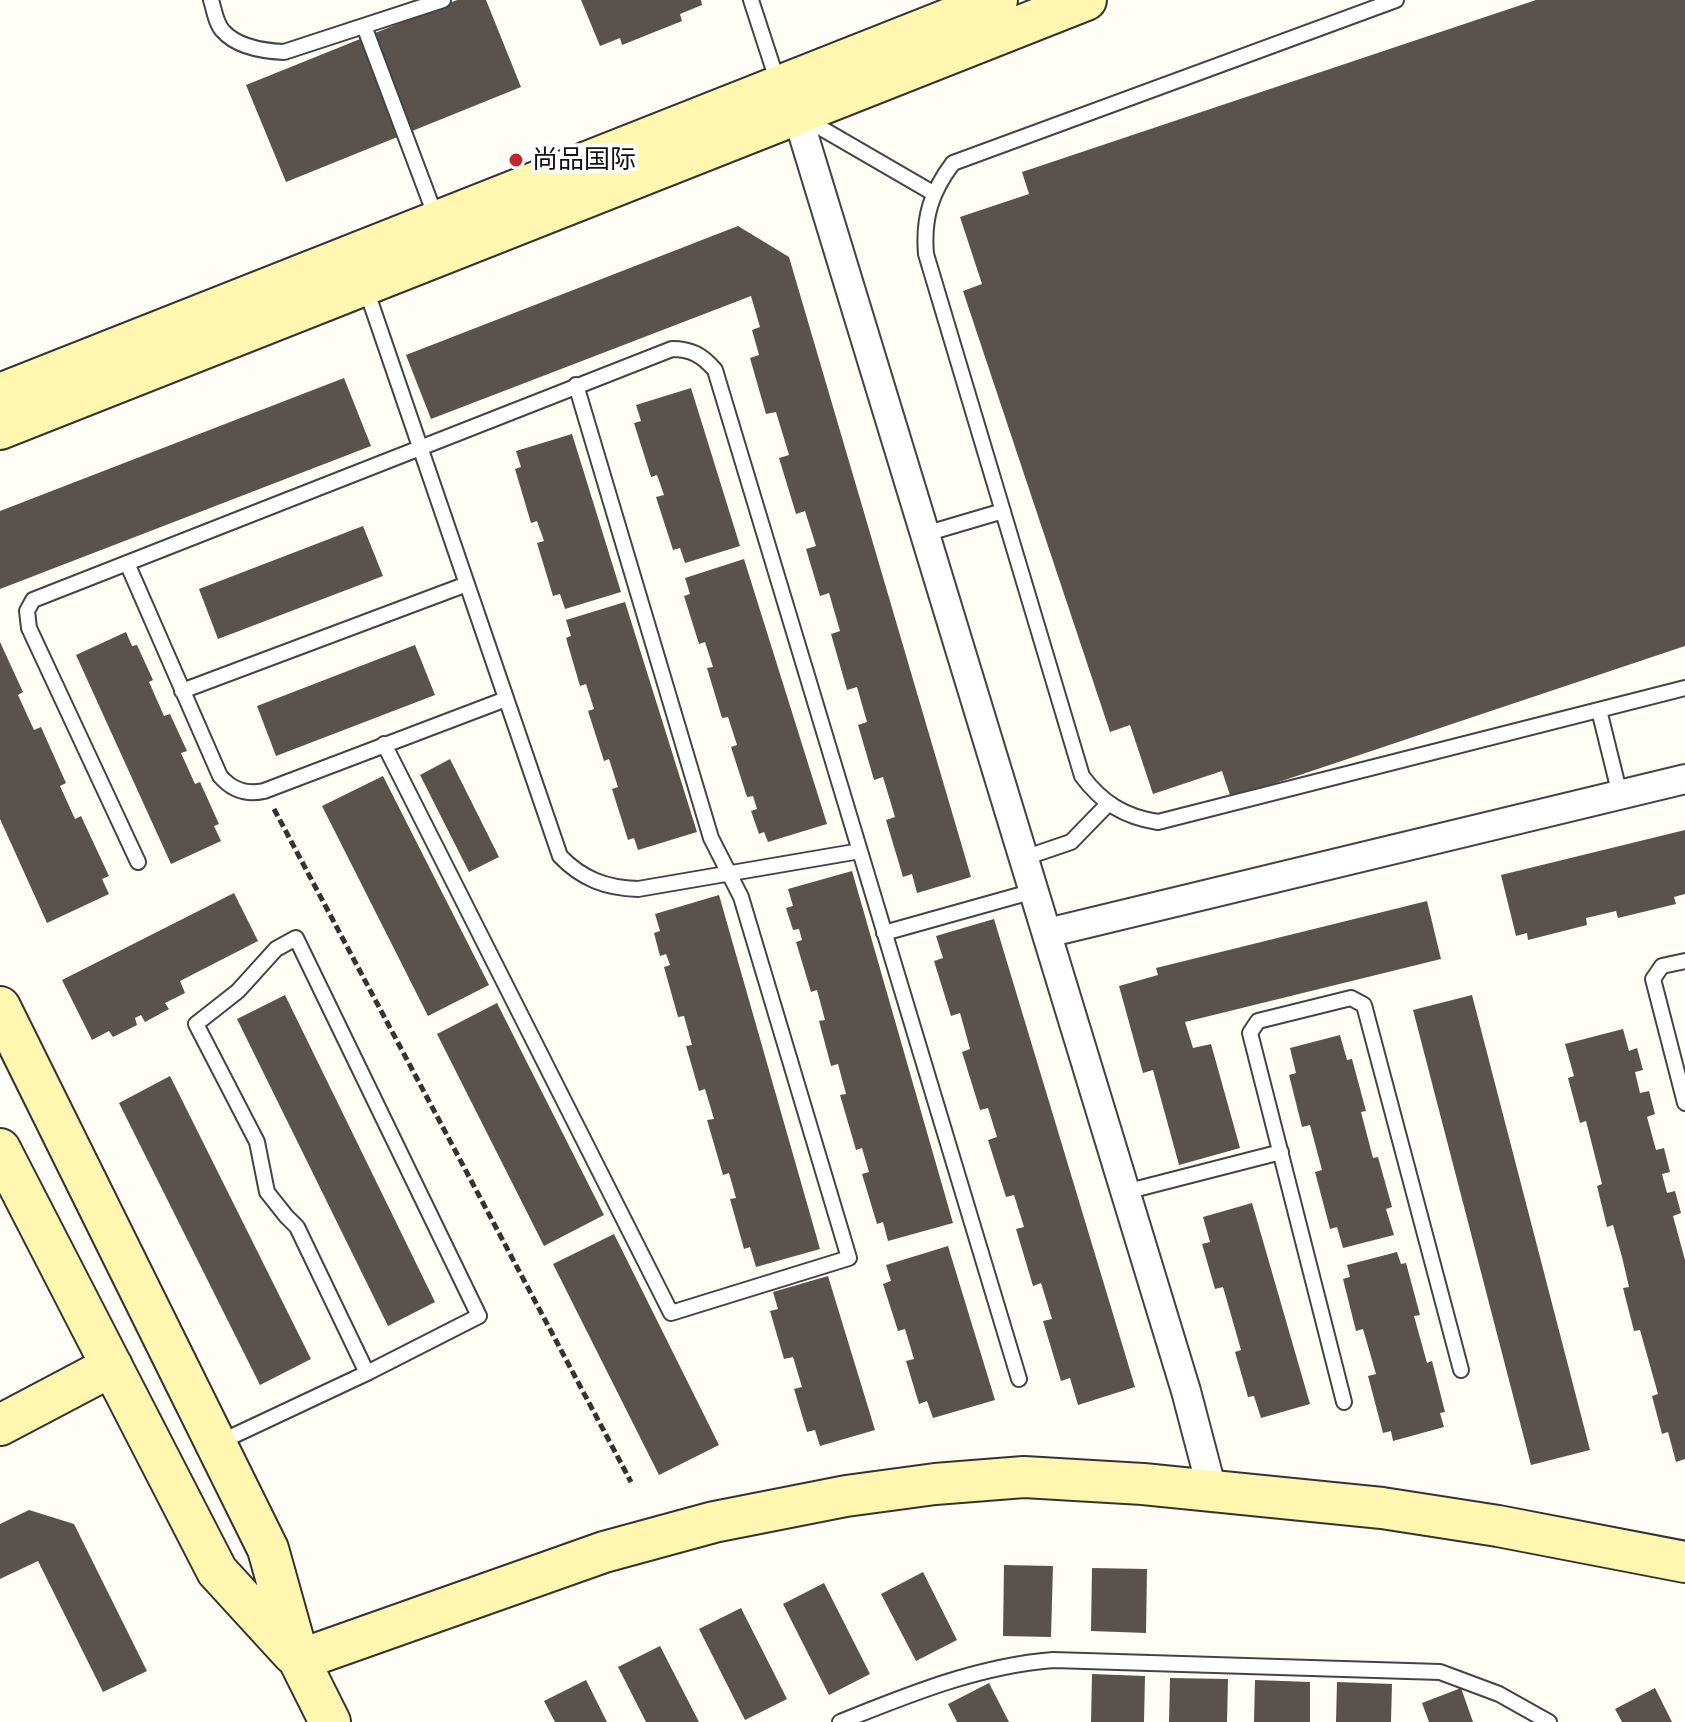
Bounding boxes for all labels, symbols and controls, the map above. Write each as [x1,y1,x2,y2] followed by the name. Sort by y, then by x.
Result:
[532,144,636,176] place label: 尚品国际
[507,151,525,169] marker: 尚品国际

